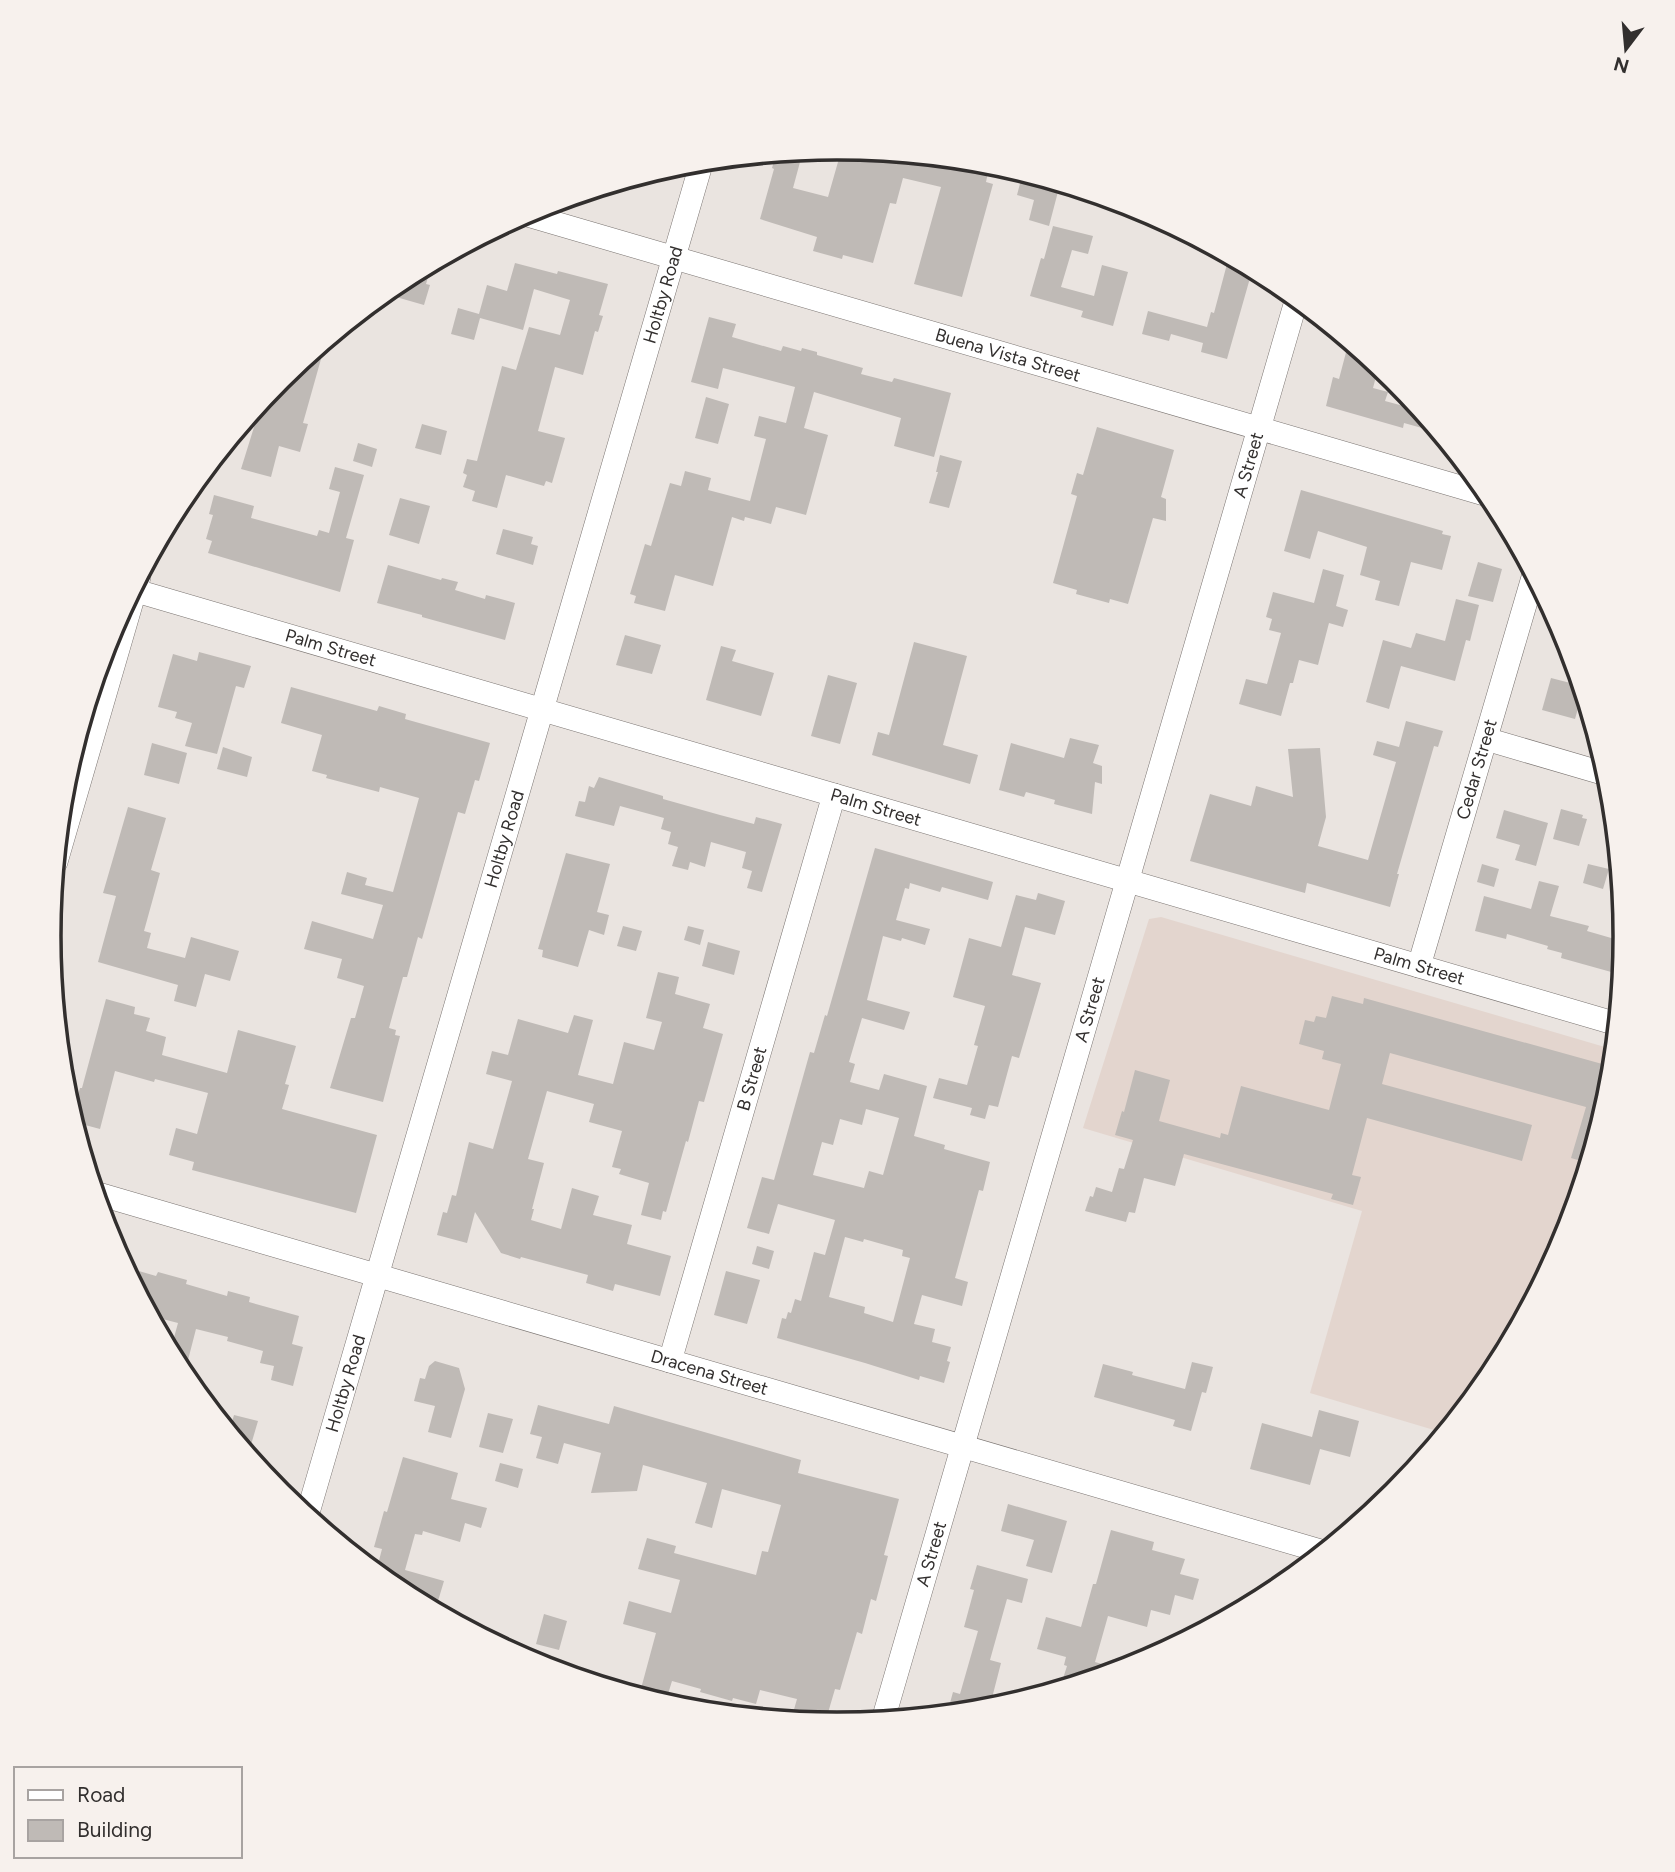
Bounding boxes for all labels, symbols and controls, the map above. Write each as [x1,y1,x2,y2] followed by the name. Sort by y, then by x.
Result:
[1591,14,1661,84] north arrow
[1611,52,1632,78] text: N
[638,244,688,346] street label: Holtby Road
[933,323,1083,387] street label: Buena Vista Street
[1228,430,1268,500] street label: A Street
[283,624,379,672] street label: Palm Street
[1452,716,1502,822] street label: Cedar Street
[828,784,924,831] street label: Palm Street
[480,788,529,890] street label: Holtby Road
[1371,942,1467,990] street label: Palm Street
[1070,974,1110,1045] street label: A Street
[732,1044,772,1113] street label: B Street
[321,1332,370,1435] street label: Holtby Road
[648,1345,771,1400] street label: Dracena Street
[911,1518,951,1589] street label: A Street
[14,1767,242,1858] legend
[77,1782,125,1807] text: Road
[77,1817,152,1842] text: Building

